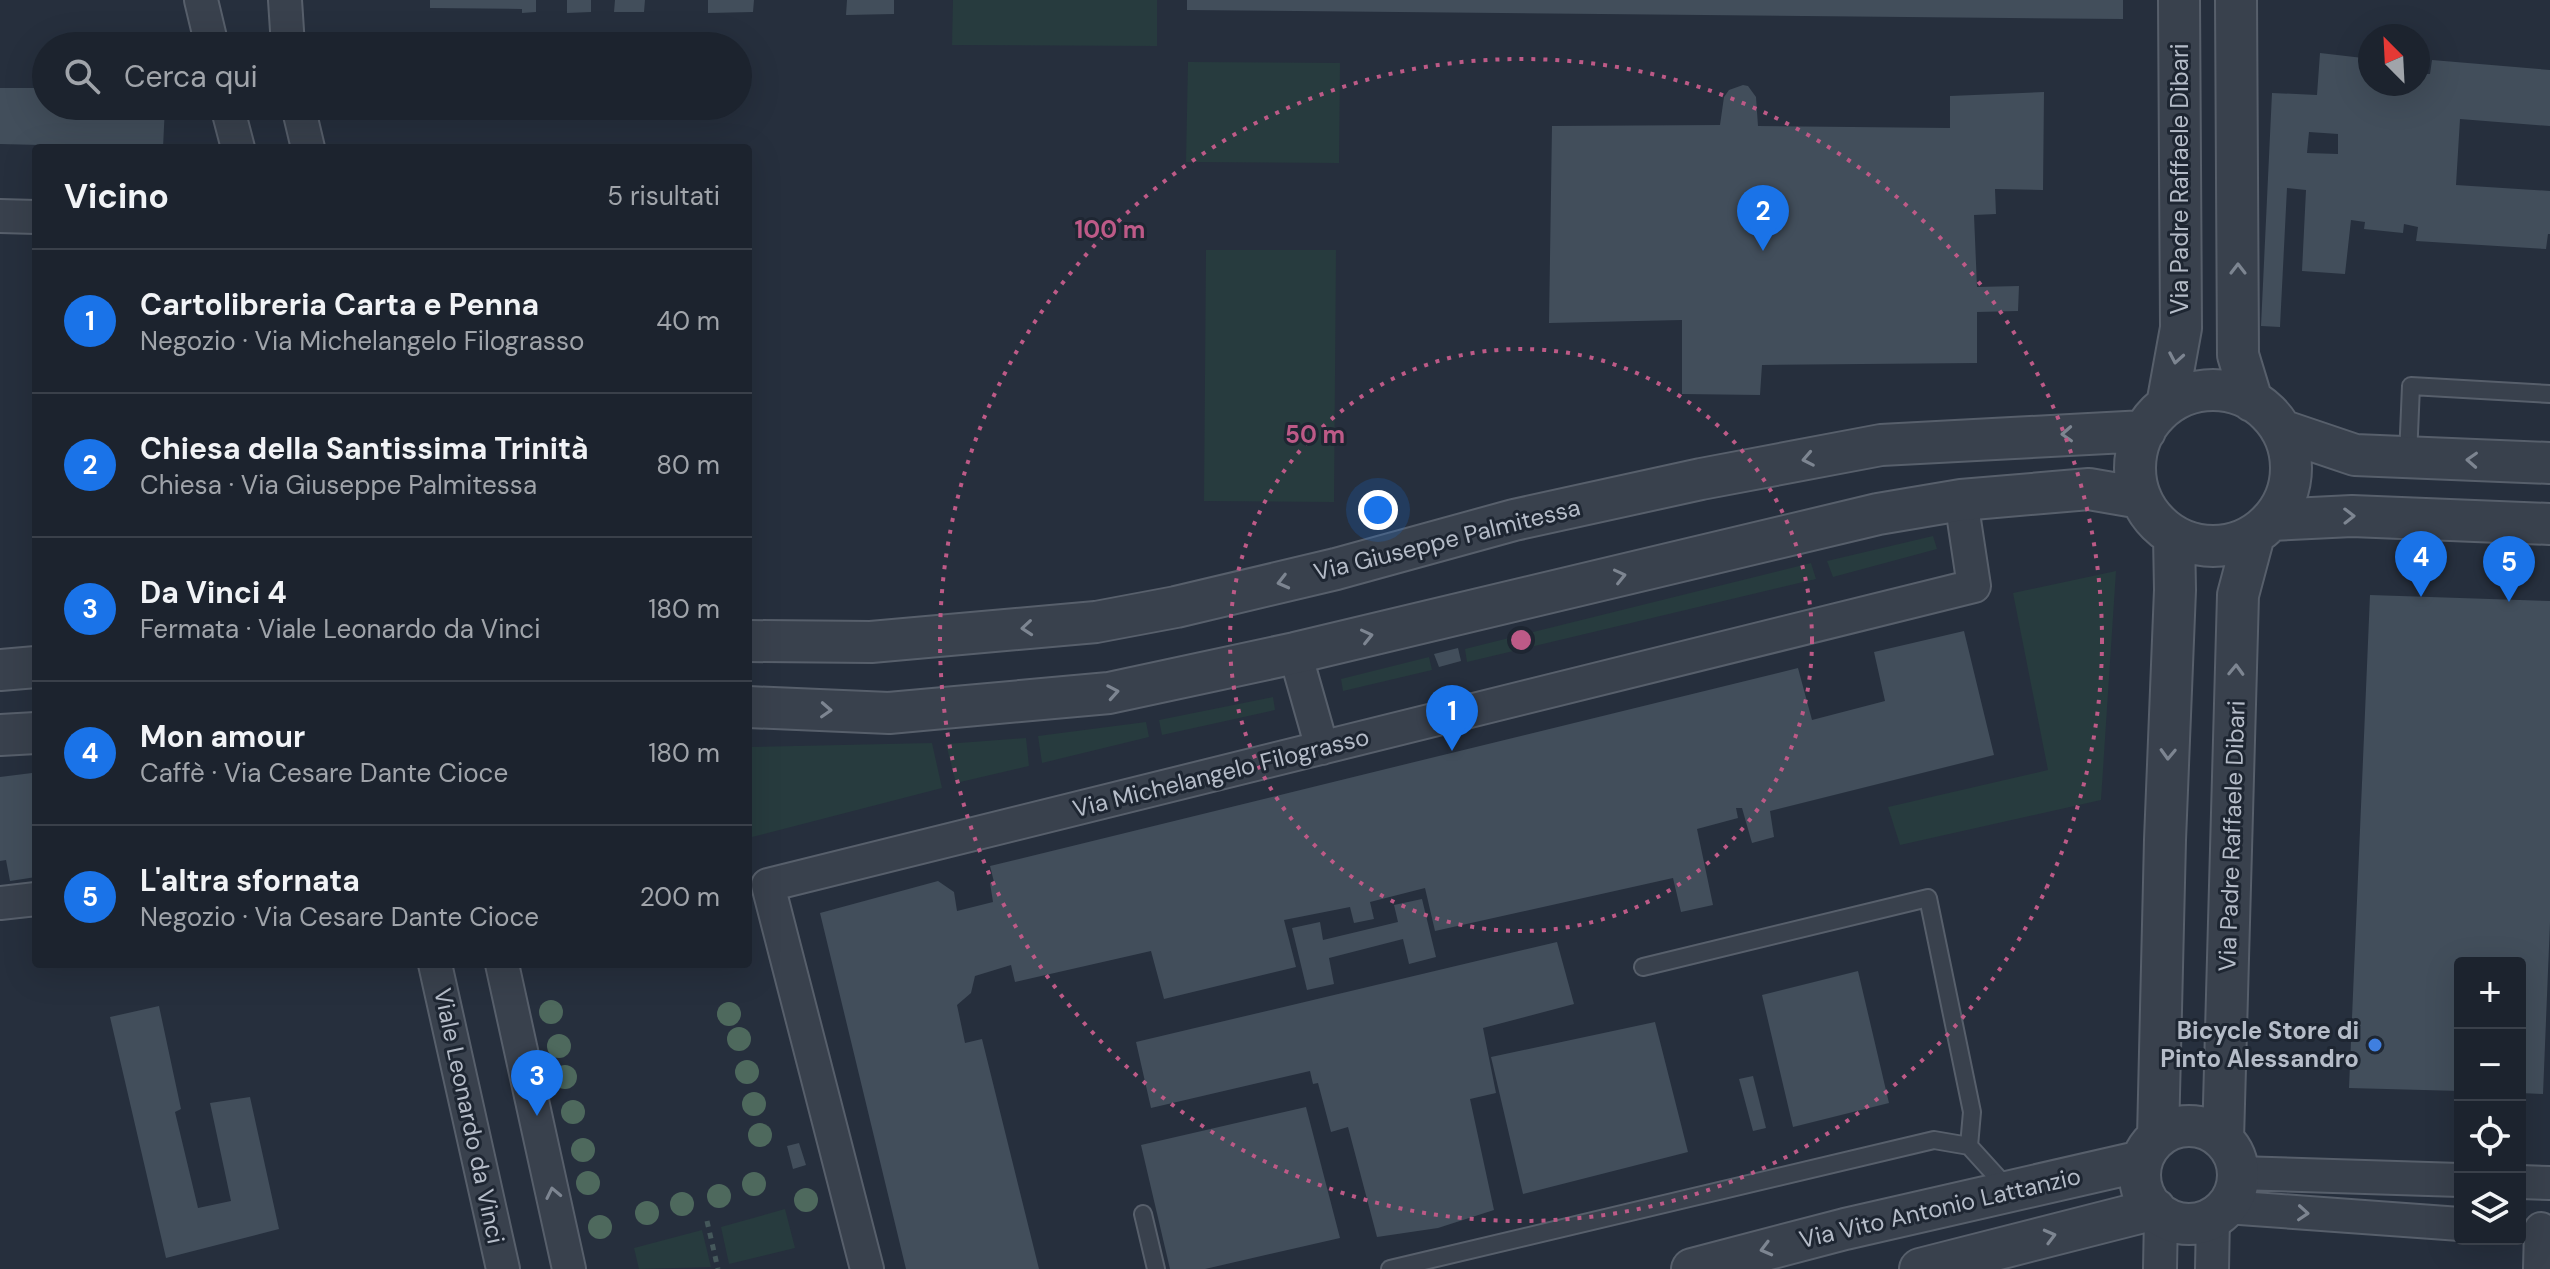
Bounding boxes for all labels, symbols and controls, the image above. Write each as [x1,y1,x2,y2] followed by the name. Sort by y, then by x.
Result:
[2358,24,2430,96] north arrow
[32,32,752,120] search box
[2164,43,2195,315] street label: Via Padre Raffaele Dibari
[60,54,104,98] icon: search
[124,57,258,96] text: Cerca qui
[64,174,169,219] text: Vicino
[607,179,720,213] text: 5 risultati
[1737,185,1789,251] pin: 2
[1075,214,1145,245] text: 100 m
[2229,262,2247,275] one-way arrow
[140,285,539,324] text: Cartolibreria Carta e Penna
[85,304,95,338] text: 1
[656,304,720,338] text: 40 m
[140,324,584,358] text: Negozio · Via Michelangelo Filograsso
[2168,351,2185,364] one-way arrow
[1285,419,1345,450] text: 50 m
[2060,426,2073,443] one-way arrow
[140,429,589,468] text: Chiesa della Santissima Trinità
[82,448,98,482] text: 2
[656,448,720,482] text: 80 m
[1802,449,1815,466] one-way arrow
[2465,452,2478,469] one-way arrow
[140,468,537,502] text: Chiesa · Via Giuseppe Palmitessa
[1358,490,1398,530] your location
[1310,491,1583,588] street label: Via Giuseppe Palmitessa
[2343,508,2356,525] one-way arrow
[2395,531,2447,597] pin: 4
[2483,536,2535,602] pin: 5
[1612,568,1626,585] one-way arrow
[1276,572,1290,589] one-way arrow
[140,573,287,612] text: Da Vinci 4
[82,592,98,626] text: 3
[648,592,720,626] text: 180 m
[140,612,540,646] text: Fermata · Viale Leonardo da Vinci
[1020,619,1033,636] one-way arrow
[1507,626,1535,654] centre of rings
[1359,628,1373,645] one-way arrow
[2228,663,2245,676] one-way arrow
[1106,684,1120,701] one-way arrow
[1426,685,1478,751] pin: 1
[2211,700,2252,972] street label: Via Padre Raffaele Dibari
[820,702,833,719] one-way arrow
[140,717,305,756] text: Mon amour
[1069,721,1372,824] street label: Via Michelangelo Filograsso
[82,736,98,770] text: 4
[648,736,720,770] text: 180 m
[2160,748,2177,761] one-way arrow
[140,756,508,790] text: Caffè · Via Cesare Dante Cioce
[140,861,360,900] text: L'altra sfornata
[82,880,98,914] text: 5
[640,880,720,914] text: 200 m
[140,900,539,934] text: Negozio · Via Cesare Dante Cioce
[2454,957,2526,1245] map controls
[2454,957,2526,1029] button: +
[427,985,512,1247] street label: Viale Leonardo da Vinci
[2160,1015,2359,1074] place label: Bicycle Store di Pinto Alessandro
[2454,1029,2526,1101] button: −
[2366,1036,2384,1054] marker: Bicycle Store di Pinto Alessandro
[511,1050,563,1116] pin: 3
[2454,1101,2526,1173] button: locate
[1796,1160,2084,1255] street label: Via Vito Antonio Lattanzio
[2454,1173,2526,1245] button: layers
[545,1186,562,1200] one-way arrow
[2297,1204,2310,1221] one-way arrow
[2043,1229,2057,1246] one-way arrow
[1760,1240,1774,1257] one-way arrow

